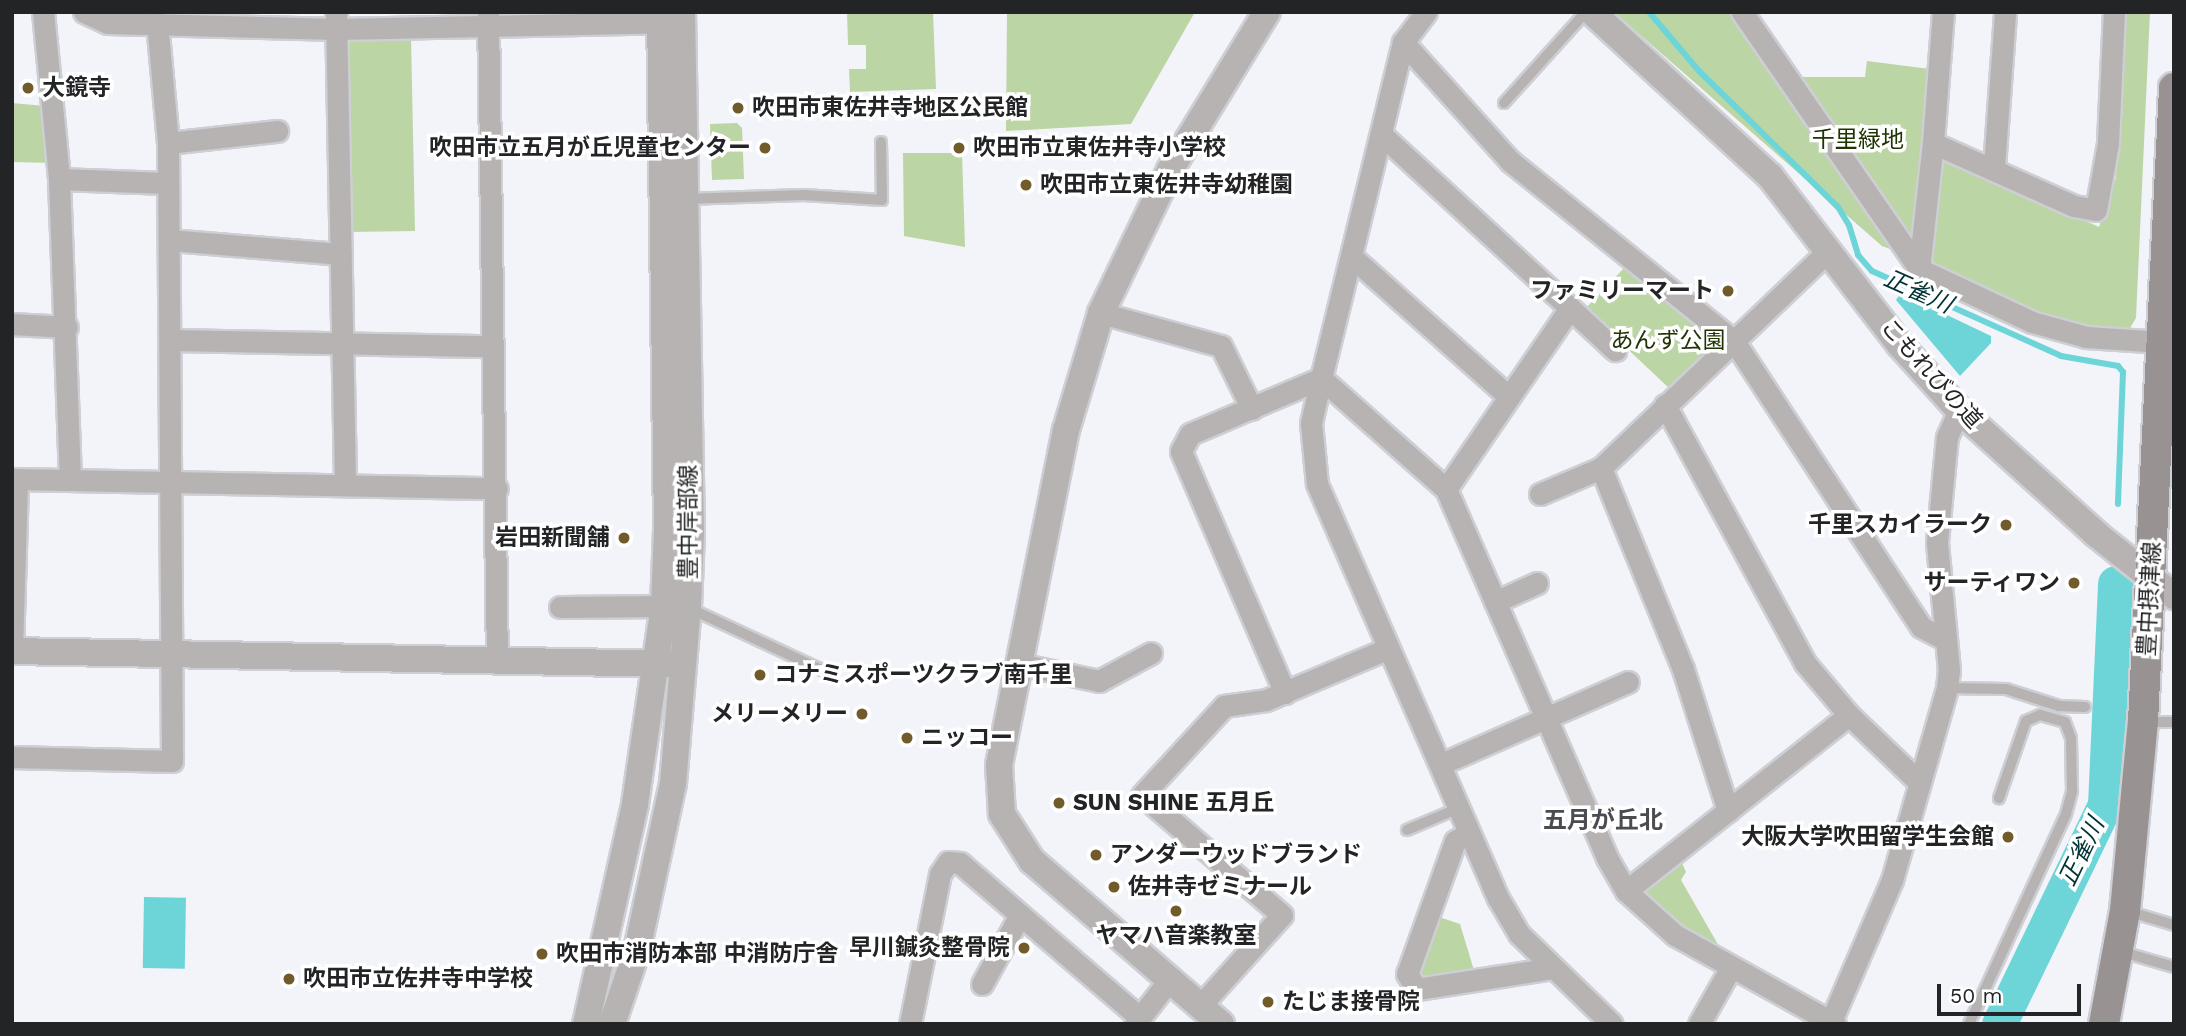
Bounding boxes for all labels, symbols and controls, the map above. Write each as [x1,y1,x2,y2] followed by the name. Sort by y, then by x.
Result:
[42,74,111,102] place label: 大鏡寺
[20,80,36,96] marker: 大鏡寺
[752,94,1028,122] place label: 吹田市東佐井寺地区公民館
[730,100,746,116] marker: 吹田市東佐井寺地区公民館
[1812,126,1904,154] park label: 千里緑地
[429,134,751,162] place label: 吹田市立五月が丘児童センター
[973,134,1226,162] place label: 吹田市立東佐井寺小学校
[757,140,773,156] marker: 吹田市立五月が丘児童センター
[951,140,967,156] marker: 吹田市立東佐井寺小学校
[1040,171,1293,199] place label: 吹田市立東佐井寺幼稚園
[1018,177,1034,193] marker: 吹田市立東佐井寺幼稚園
[1879,264,1957,320] water label: 正雀川
[1530,277,1714,305] place label: ファミリーマート
[1720,283,1736,299] marker: ファミリーマート
[1875,313,1987,435] street label: こもれびの道
[1611,327,1725,355] park label: あんず公園
[675,465,703,579] street label: 豊中岸部線
[1808,511,1992,539] place label: 千里スカイラーク
[1998,517,2014,533] marker: 千里スカイラーク
[495,524,610,552] place label: 岩田新聞舗
[616,530,632,546] marker: 岩田新聞舗
[2133,541,2167,657] street label: 豊中摂津線
[1922,569,2060,597] place label: サーティワン
[2066,575,2082,591] marker: サーティワン
[774,661,1073,689] place label: コナミスポーツクラブ南千里
[752,667,768,683] marker: コナミスポーツクラブ南千里
[710,700,848,728] place label: メリーメリー
[854,706,870,722] marker: メリーメリー
[921,724,1013,752] place label: ニッコー
[899,730,915,746] marker: ニッコー
[1073,789,1274,817] place label: SUN SHINE 五月丘
[1051,795,1067,811] marker: SUN SHINE 五月丘
[1543,807,1663,835] district label: 五月が丘北
[2053,813,2111,891] water label: 正雀川
[1741,823,1994,851] place label: 大阪大学吹田留学生会館
[2000,829,2016,845] marker: 大阪大学吹田留学生会館
[1110,841,1363,869] place label: アンダーウッドブランド
[1088,847,1104,863] marker: アンダーウッドブランド
[1128,873,1312,901] place label: 佐井寺ゼミナール
[1106,879,1122,895] marker: 佐井寺ゼミナール
[1168,903,1184,919] marker: ヤマハ音楽教室
[1096,922,1256,950] place label: ヤマハ音楽教室
[849,934,1010,962] place label: 早川鍼灸整骨院
[556,940,839,968] place label: 吹田市消防本部 中消防庁舎
[1016,940,1032,956] marker: 早川鍼灸整骨院
[534,946,550,962] marker: 吹田市消防本部 中消防庁舎
[303,965,533,993] place label: 吹田市立佐井寺中学校
[1941,970,2084,1014] scale bar
[281,971,297,987] marker: 吹田市立佐井寺中学校
[1950,983,2002,1008] text: 50 m
[1282,988,1420,1016] place label: たじま接骨院
[1260,994,1276,1010] marker: たじま接骨院

